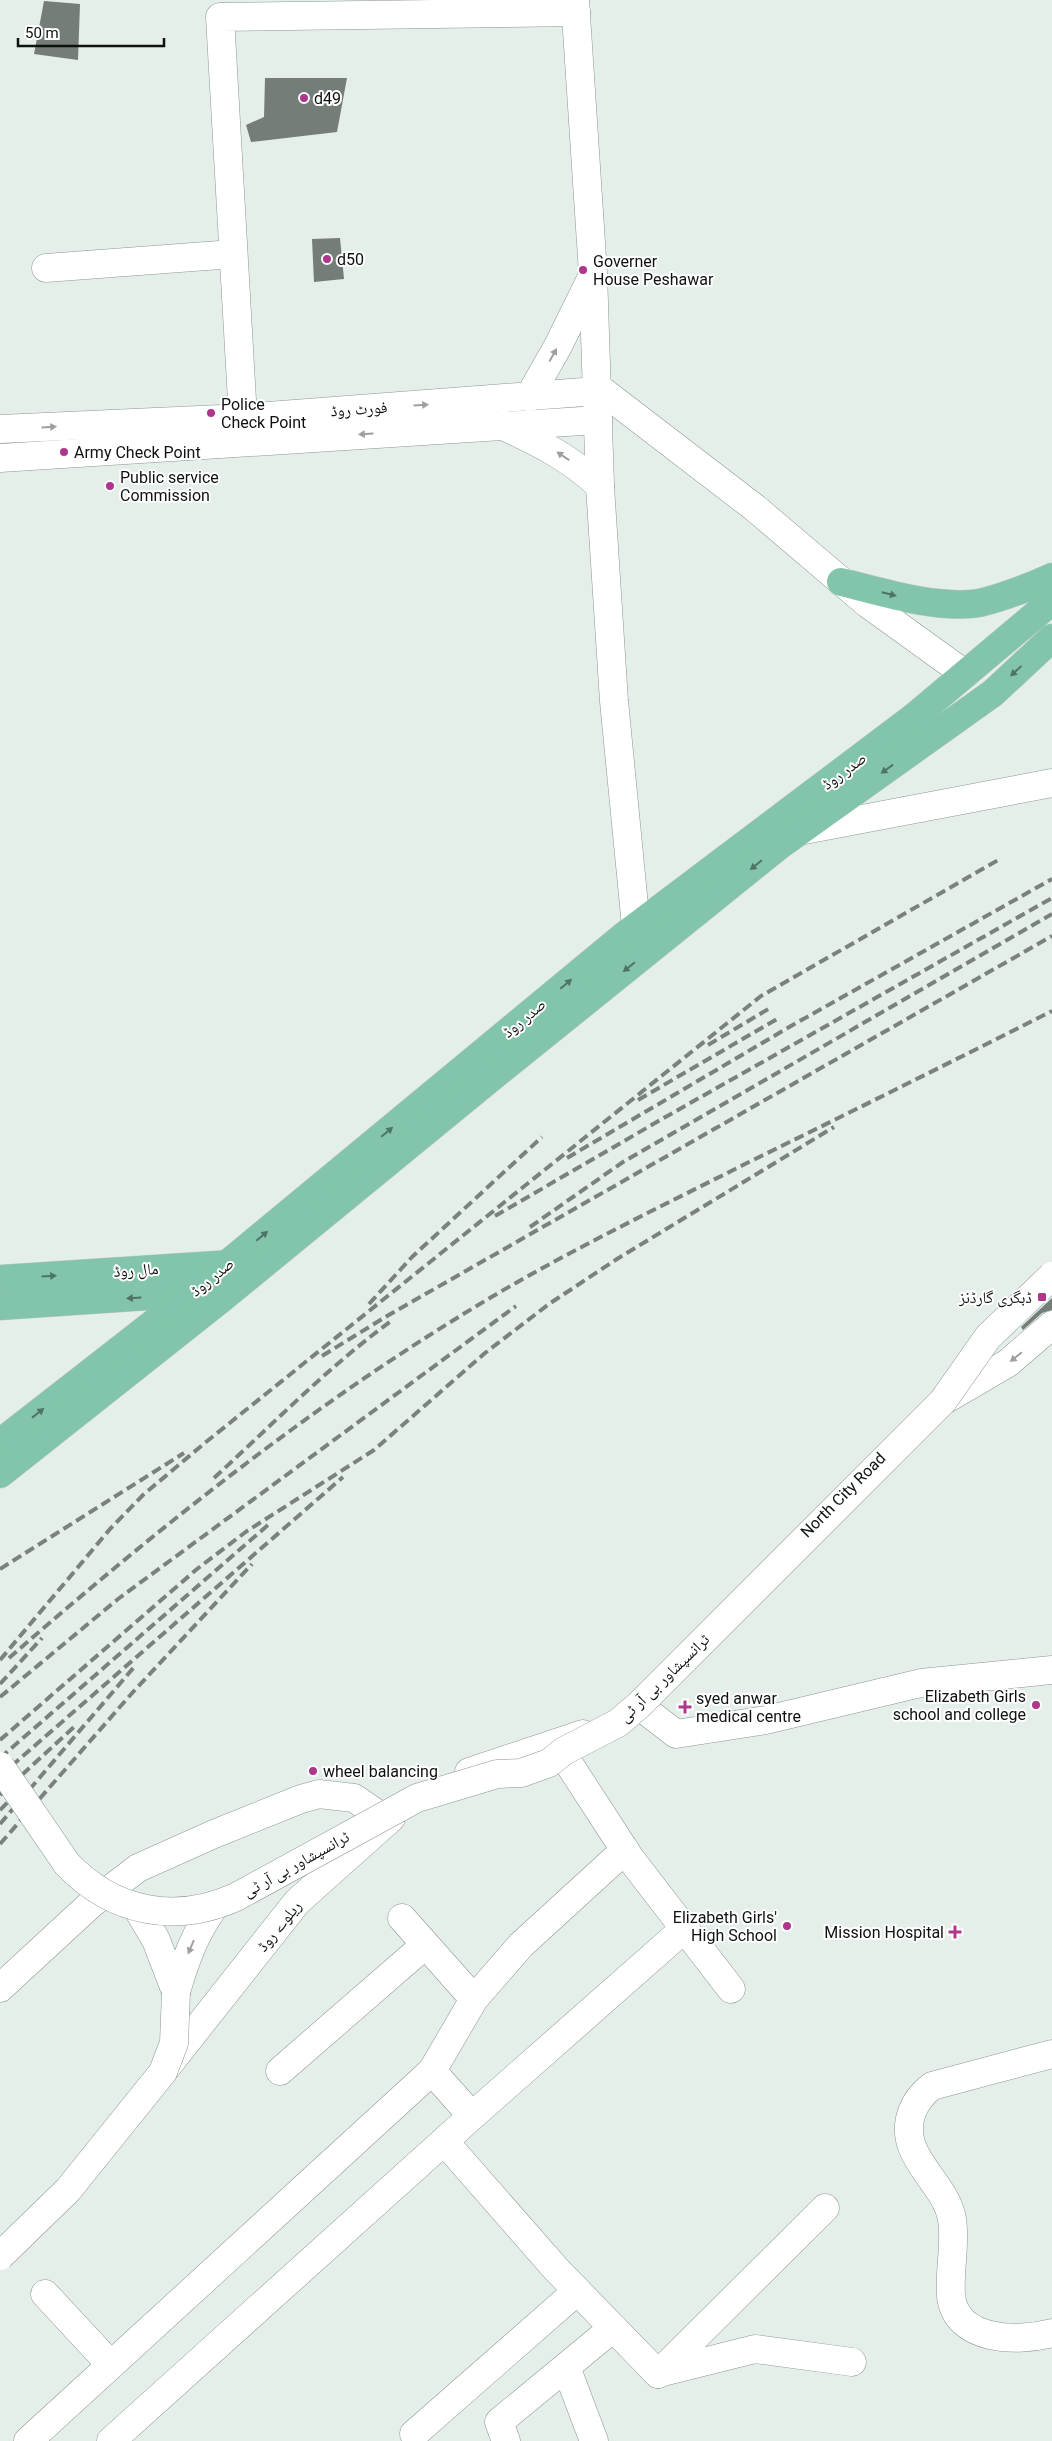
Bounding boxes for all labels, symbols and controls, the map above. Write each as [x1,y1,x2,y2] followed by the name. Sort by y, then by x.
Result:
[18,15,164,47] scale bar
[25,24,59,42] text: 50 m
[314,89,341,108] place label: d49
[298,92,310,104] marker: d49
[337,250,364,269] place label: d50
[593,252,714,289] place label: Governer House Peshawar
[321,253,333,265] marker: d50
[577,264,589,276] marker: Governer House Peshawar
[549,347,557,362] one-way arrow
[221,395,306,432] place label: Police Check Point
[330,398,388,420] street label: فورٹ روڈ
[413,401,429,409] one-way arrow
[205,407,217,419] marker: Police Check Point
[41,423,57,431] one-way arrow
[358,430,374,438] one-way arrow
[74,443,201,462] place label: Army Check Point
[58,446,70,458] marker: Army Check Point
[556,451,569,461] one-way arrow
[120,468,219,505] place label: Public service Commission
[104,480,116,492] marker: Public service Commission
[881,590,896,598] one-way arrow
[1011,665,1023,677] one-way arrow
[818,748,870,794] street label: صدر روڈ
[880,764,894,774] one-way arrow
[749,860,762,870] one-way arrow
[623,961,636,972] one-way arrow
[559,978,572,989] one-way arrow
[499,994,549,1042] street label: صدر روڈ
[380,1126,393,1137] one-way arrow
[255,1230,268,1241] one-way arrow
[186,1254,238,1300] street label: صدر روڈ
[113,1259,159,1282] street label: مال روڈ
[41,1271,57,1279] one-way arrow
[958,1288,1032,1308] place label: ڈبگری گارڈنز
[1036,1291,1048,1303] marker: ڈبگری گارڈنز
[126,1294,142,1302] one-way arrow
[1009,1351,1022,1362] one-way arrow
[32,1407,45,1418] one-way arrow
[797,1449,889,1541] street label: North City Road
[615,1630,714,1727] street label: ٹرانسپشاور بی آر ٹی
[893,1687,1026,1724] place label: Elizabeth Girls school and college
[696,1689,801,1726] place label: syed anwar medical centre
[1030,1699,1042,1711] marker: Elizabeth Girls school and college
[678,1700,692,1714] marker: syed anwar medical centre
[323,1762,438,1781] place label: wheel balancing
[307,1765,319,1777] marker: wheel balancing
[240,1827,353,1902] street label: ٹرانسپشاور بی آر ٹی
[253,1897,305,1955] street label: ریلوے روڈ
[673,1908,777,1945] place label: Elizabeth Girls' High School
[781,1920,793,1932] marker: Elizabeth Girls' High School
[824,1923,944,1942] place label: Mission Hospital
[948,1925,962,1939] marker: Mission Hospital
[186,1940,194,1954] one-way arrow

